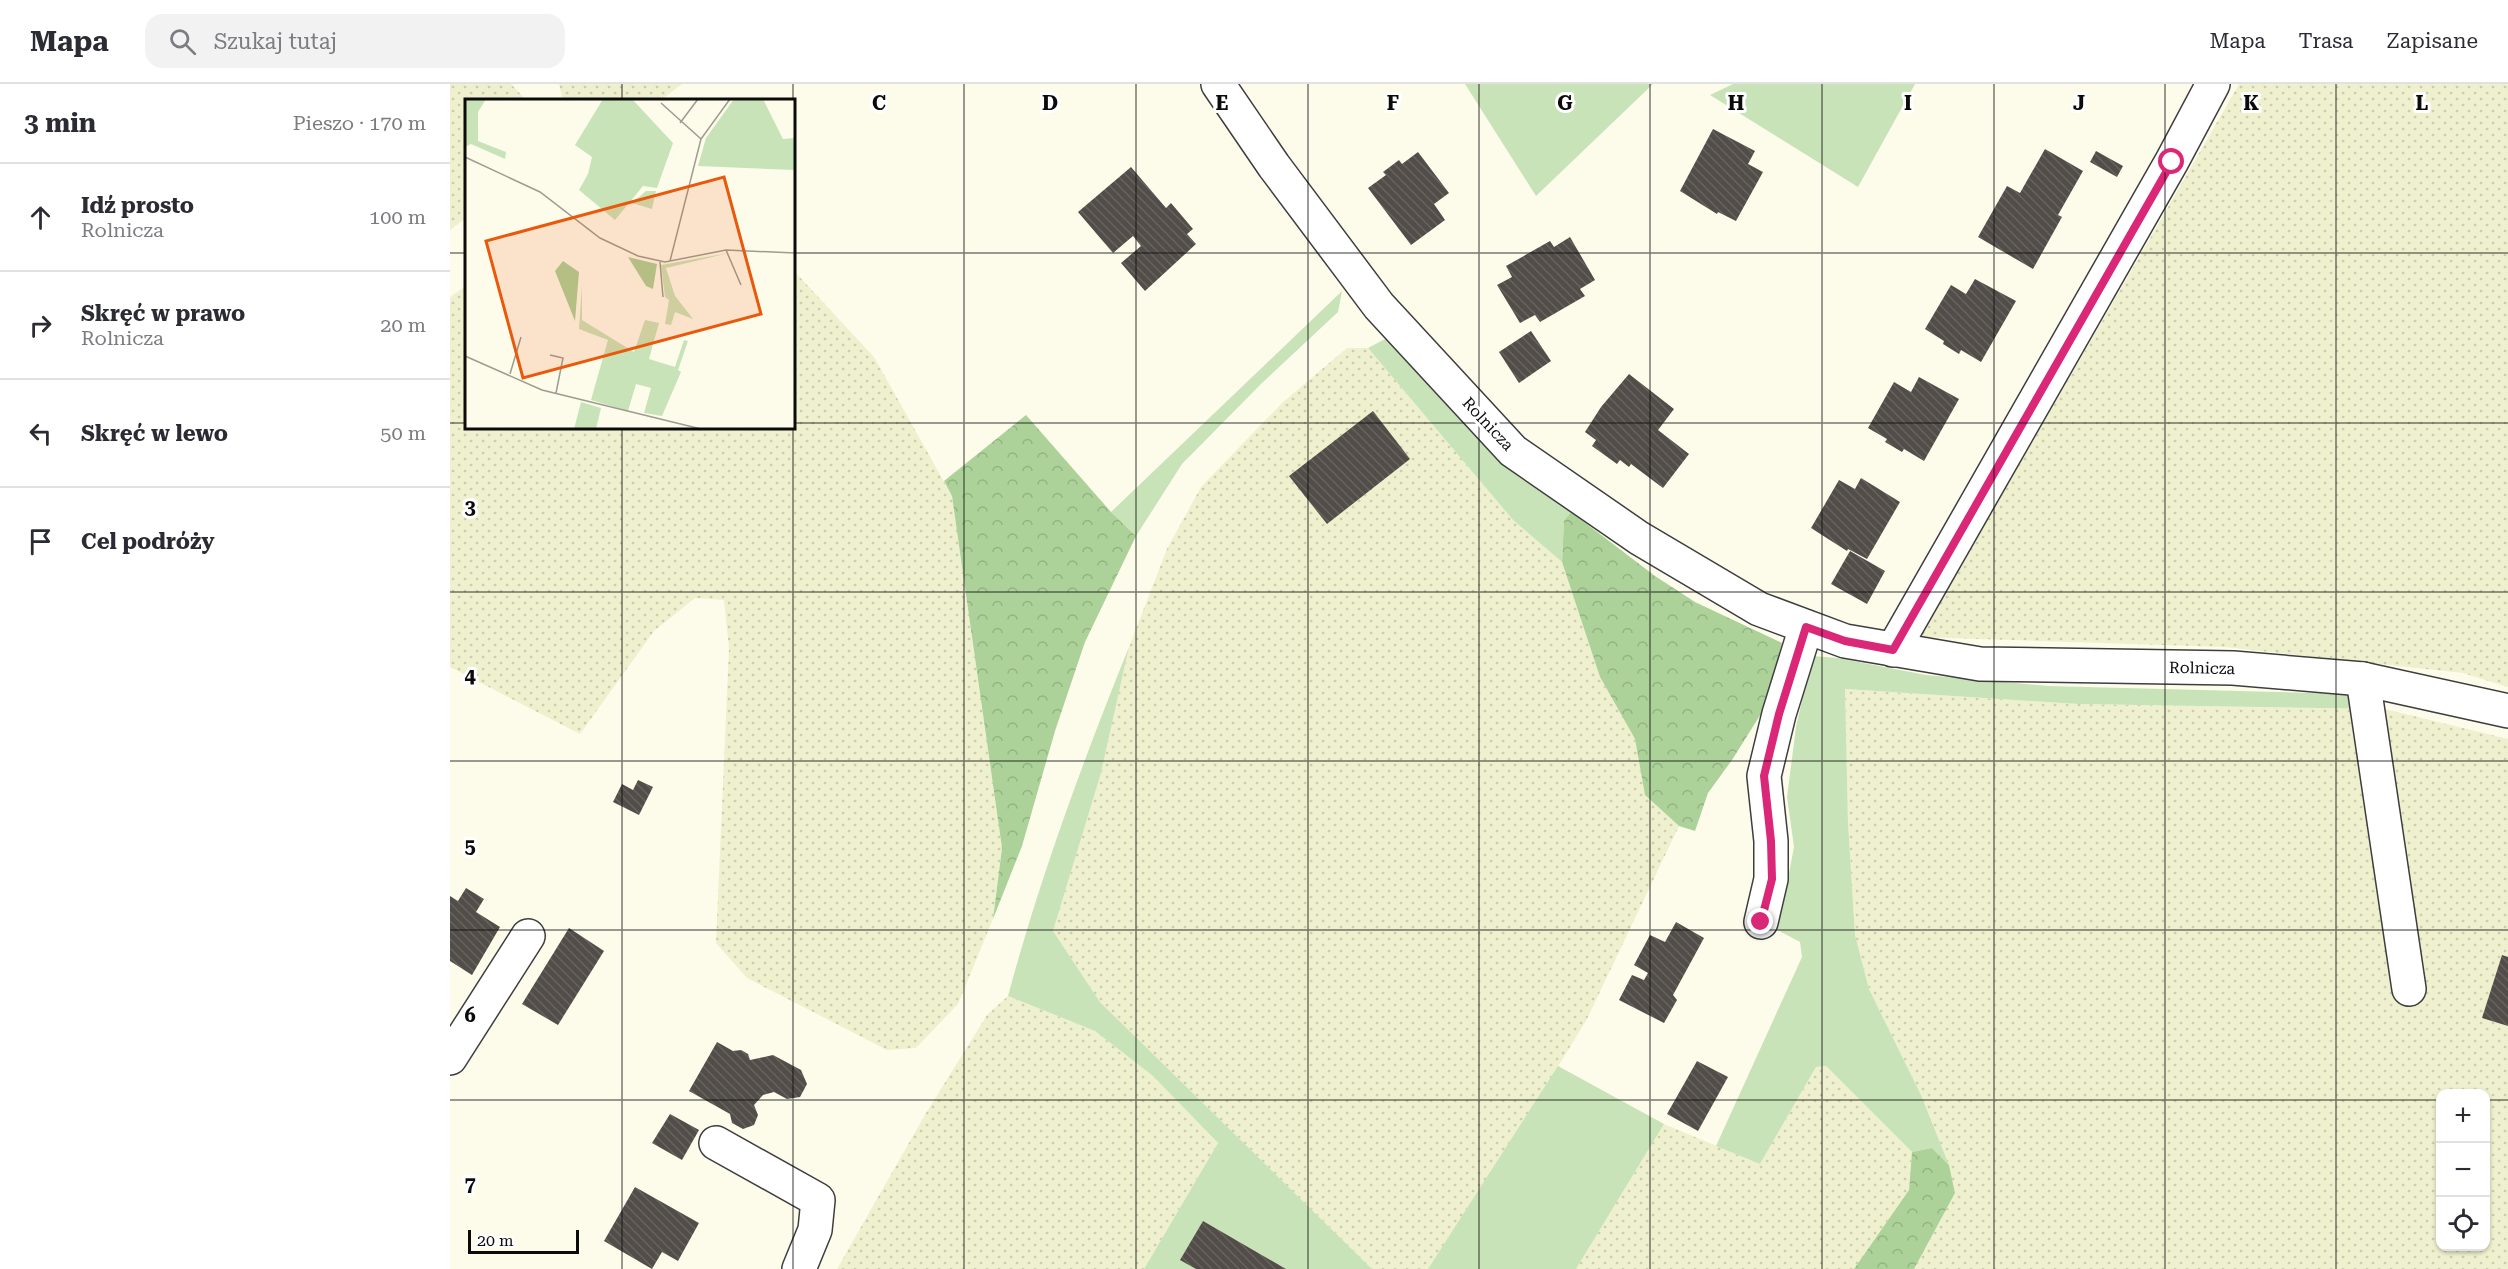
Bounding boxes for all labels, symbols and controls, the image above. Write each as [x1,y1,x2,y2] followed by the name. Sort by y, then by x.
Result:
[145,14,565,68] search box
[30,25,109,58] text: Mapa
[166,25,199,58] icon: search
[214,29,337,54] text: Szukaj tutaj
[2209,29,2266,53] text: Mapa
[2299,29,2353,53] text: Trasa
[2386,29,2478,53] text: Zapisane
[872,91,886,115] text: C
[1042,91,1058,115] text: D
[1216,91,1229,115] text: E
[1387,91,1399,115] text: F
[1557,91,1573,115] text: G
[1728,91,1744,115] text: H
[1904,91,1912,115] text: I
[2073,91,2085,115] text: J
[2243,91,2259,115] text: K
[2416,91,2429,115] text: L
[465,99,795,429] inset map
[24,108,96,138] text: 3 min
[293,111,426,135] text: Pieszo · 170 m
[2158,148,2184,174] route start
[81,193,194,218] text: Idź prosto
[24,201,57,234] icon: ahead
[369,205,426,229] text: 100 m
[81,218,164,242] text: Rolnicza
[81,301,245,326] text: Skręć w prawo
[24,309,57,342] icon: right
[380,313,426,337] text: 20 m
[81,326,164,350] text: Rolnicza
[1458,393,1518,455] street label: Rolnicza
[24,417,57,450] icon: left
[81,421,228,446] text: Skręć w lewo
[380,421,426,445] text: 50 m
[464,495,476,519] text: 3
[24,525,57,558] icon: arrive
[81,529,215,554] text: Cel podróży
[2169,658,2236,678] street label: Rolnicza
[464,664,476,688] text: 4
[464,834,476,858] text: 5
[1747,908,1773,934] route end
[464,1003,476,1027] text: 6
[2436,1089,2490,1251] map controls
[2436,1089,2490,1143] button: +
[2436,1143,2490,1197] button: −
[464,1172,476,1196] text: 7
[2436,1197,2490,1251] button: locate
[468,1227,579,1254] scale bar
[477,1231,514,1250] text: 20 m

